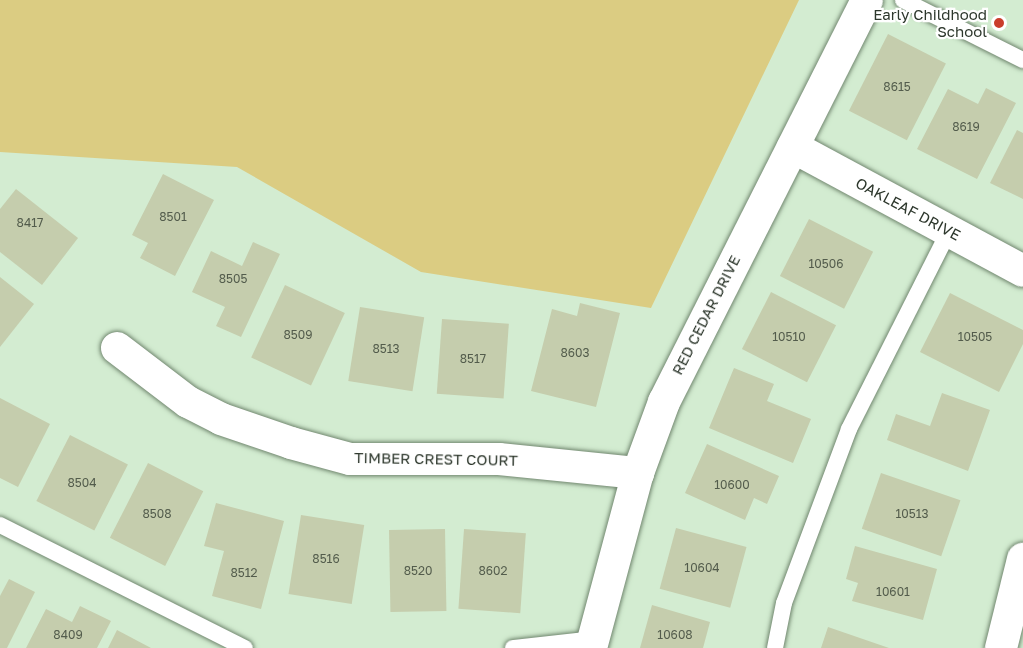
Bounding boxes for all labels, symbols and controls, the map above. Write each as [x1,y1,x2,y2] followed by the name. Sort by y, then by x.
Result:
[873,5,987,40] place label: Early Childhood School
[992,16,1006,30] marker: Early Childhood School
[883,80,911,94] house number: 8615
[952,120,980,134] house number: 8619
[852,174,964,244] street label: OAKLEAF DRIVE
[159,210,187,224] house number: 8501
[17,216,43,230] house number: 8417
[668,252,744,378] street label: RED CEDAR DRIVE
[809,257,843,271] house number: 10506
[219,272,247,286] house number: 8505
[284,328,312,342] house number: 8509
[772,330,806,344] house number: 10510
[958,330,992,344] house number: 10505
[372,342,400,356] house number: 8513
[560,346,590,360] house number: 8603
[460,352,486,366] house number: 8517
[354,449,518,469] street label: TIMBER CREST COURT
[67,476,97,490] house number: 8504
[714,478,750,492] house number: 10600
[142,507,172,521] house number: 8508
[895,507,929,521] house number: 10513
[312,552,340,566] house number: 8516
[684,561,720,575] house number: 10604
[404,564,432,578] house number: 8520
[479,564,507,578] house number: 8602
[230,566,258,580] house number: 8512
[876,585,910,599] house number: 10601
[53,628,83,642] house number: 8409
[657,628,693,642] house number: 10608

